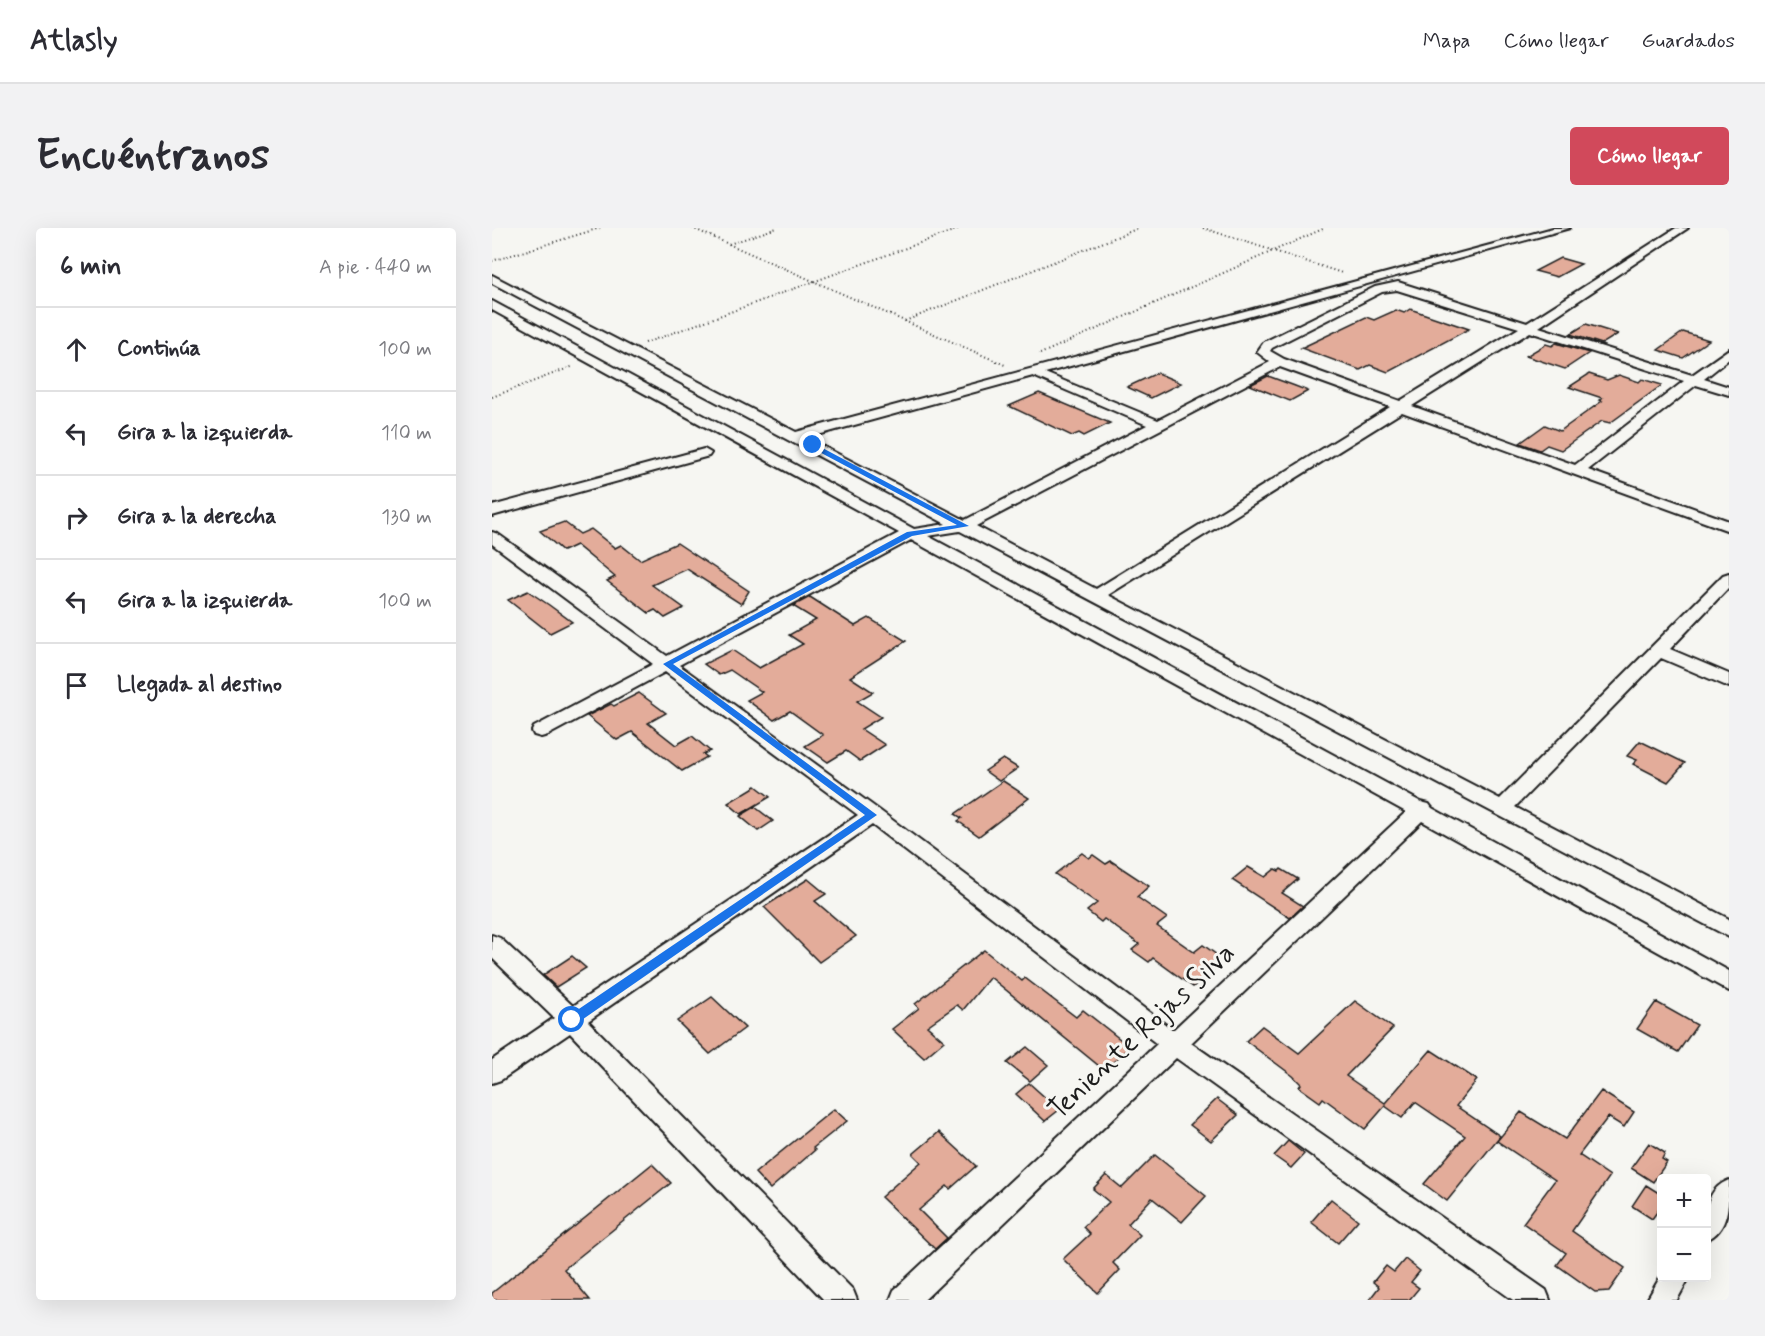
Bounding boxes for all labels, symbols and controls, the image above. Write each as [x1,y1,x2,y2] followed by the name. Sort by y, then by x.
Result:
[30,23,118,60] text: Atlasly
[1423,27,1471,55] text: Mapa
[1504,27,1609,55] text: Cómo llegar
[1642,27,1735,55] text: Guardados
[1570,127,1729,185] button: Cómo llegar
[36,129,269,184] text: Encuéntranos
[60,250,122,284] text: 6 min
[319,254,432,281] text: A pie · 440 m
[60,333,93,366] icon: ahead
[117,335,201,363] text: Continúa
[378,336,432,363] text: 100 m
[60,417,93,450] icon: left
[117,419,292,447] text: Gira a la izquierda
[381,420,432,447] text: 110 m
[799,431,825,457] route end
[60,501,93,534] icon: right
[117,503,277,531] text: Gira a la derecha
[381,504,432,531] text: 130 m
[60,585,93,618] icon: left
[117,587,292,615] text: Gira a la izquierda
[378,588,432,615] text: 100 m
[60,669,93,702] icon: arrive
[117,671,282,699] text: Llegada al destino
[1040,936,1244,1128] street label: Teniente Rojas Silva
[558,1006,584,1032] route start
[1657,1174,1711,1282] map controls
[1657,1174,1711,1228] button: +
[1657,1228,1711,1282] button: −

